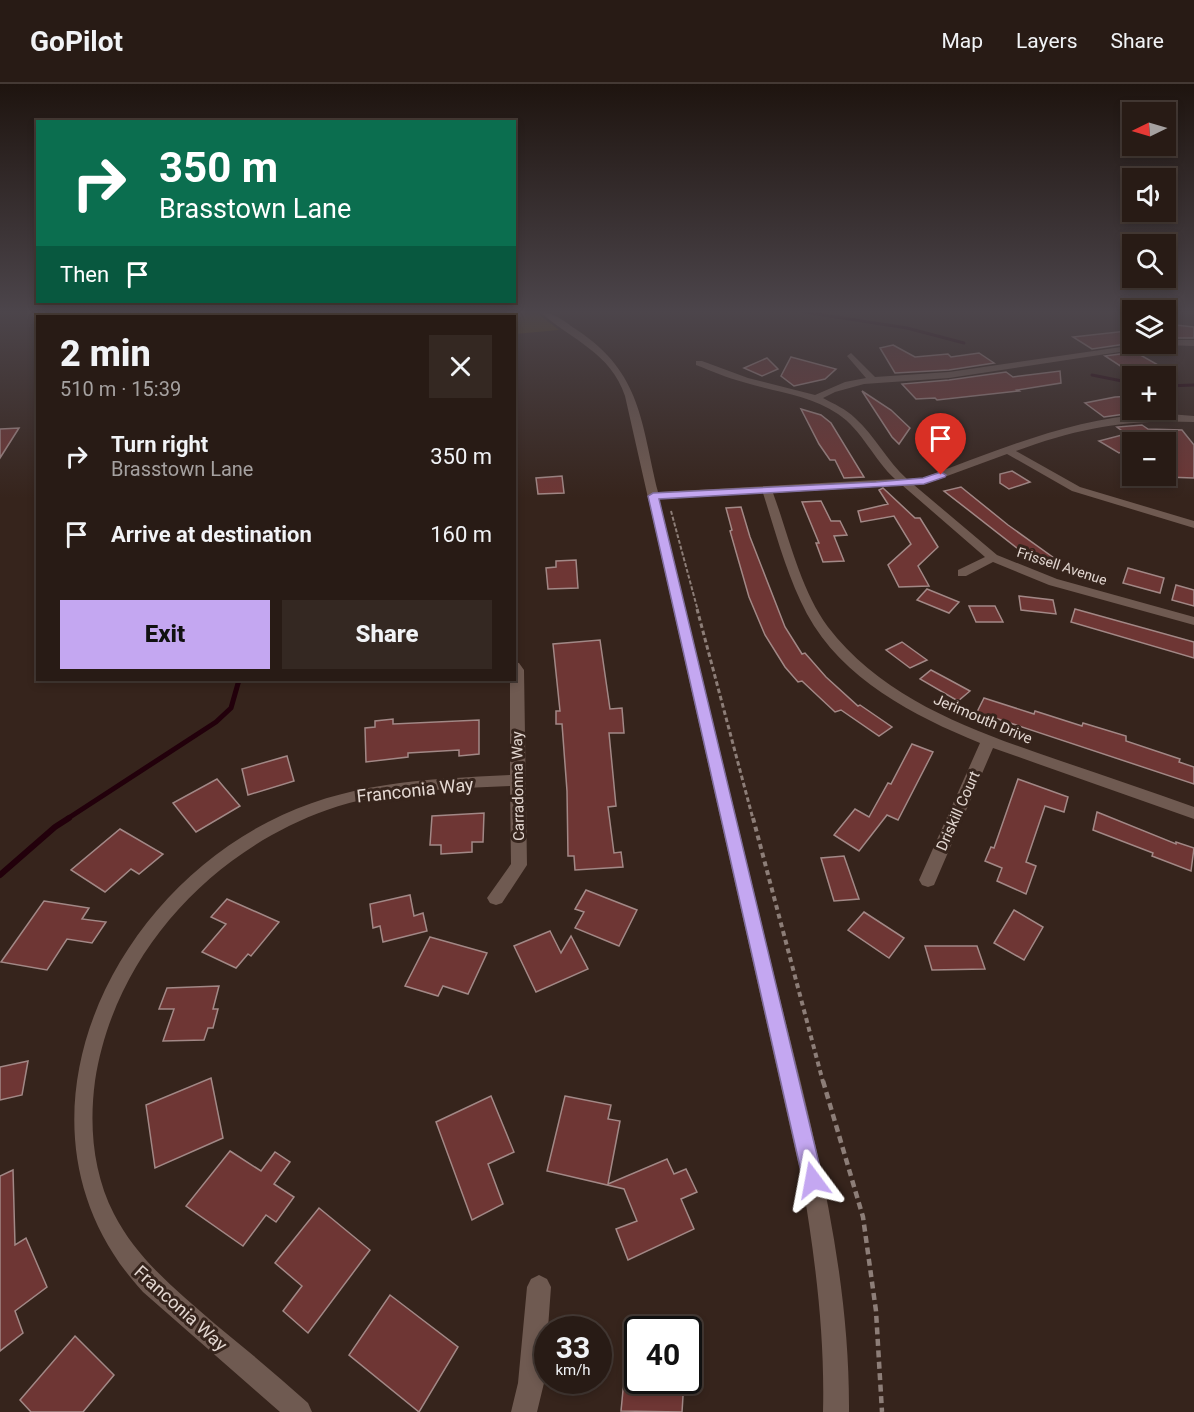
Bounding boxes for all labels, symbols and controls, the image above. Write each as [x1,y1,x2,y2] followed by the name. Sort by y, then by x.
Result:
[30,25,123,58] text: GoPilot
[941,29,983,53] text: Map
[1016,29,1077,53] text: Layers
[1110,29,1164,53] text: Share
[1122,102,1176,156] north arrow
[1122,102,1176,486] map controls
[159,143,278,192] text: 350 m
[60,144,138,222] icon: right
[1122,168,1176,222] button: sound
[159,193,351,225] text: Brasstown Lane
[1122,234,1176,288] button: search
[121,258,154,291] icon: arrive
[60,262,109,287] text: Then
[1122,300,1176,354] button: layers
[60,333,151,375] text: 2 min
[429,335,492,398] button: close
[1122,366,1176,420] button: +
[60,377,181,401] text: 510 m · 15:39
[915,413,966,475] pin
[924,422,957,455] icon: arrive
[111,432,208,457] text: Turn right
[1122,432,1176,486] button: −
[60,440,93,473] icon: right
[430,444,492,469] text: 350 m
[111,457,253,481] text: Brasstown Lane
[60,518,93,551] icon: arrive
[111,522,312,547] text: Arrive at destination
[430,522,492,547] text: 160 m
[1015,544,1109,588] street label: Frissell Avenue
[60,600,270,669] button: Exit
[282,600,492,669] button: Share
[931,690,1035,748] street label: Jerimouth Drive
[508,731,528,841] street label: Carradonna Way
[932,768,984,854] street label: Driskill Court
[356,773,475,807] street label: Franconia Way
[781,1148,845,1212] position arrow
[130,1261,232,1355] street label: Franconia Way
[624,1316,702,1394] speed limit sign: 40
[556,1330,590,1365] text: 33
[555,1361,591,1379] text: km/h

